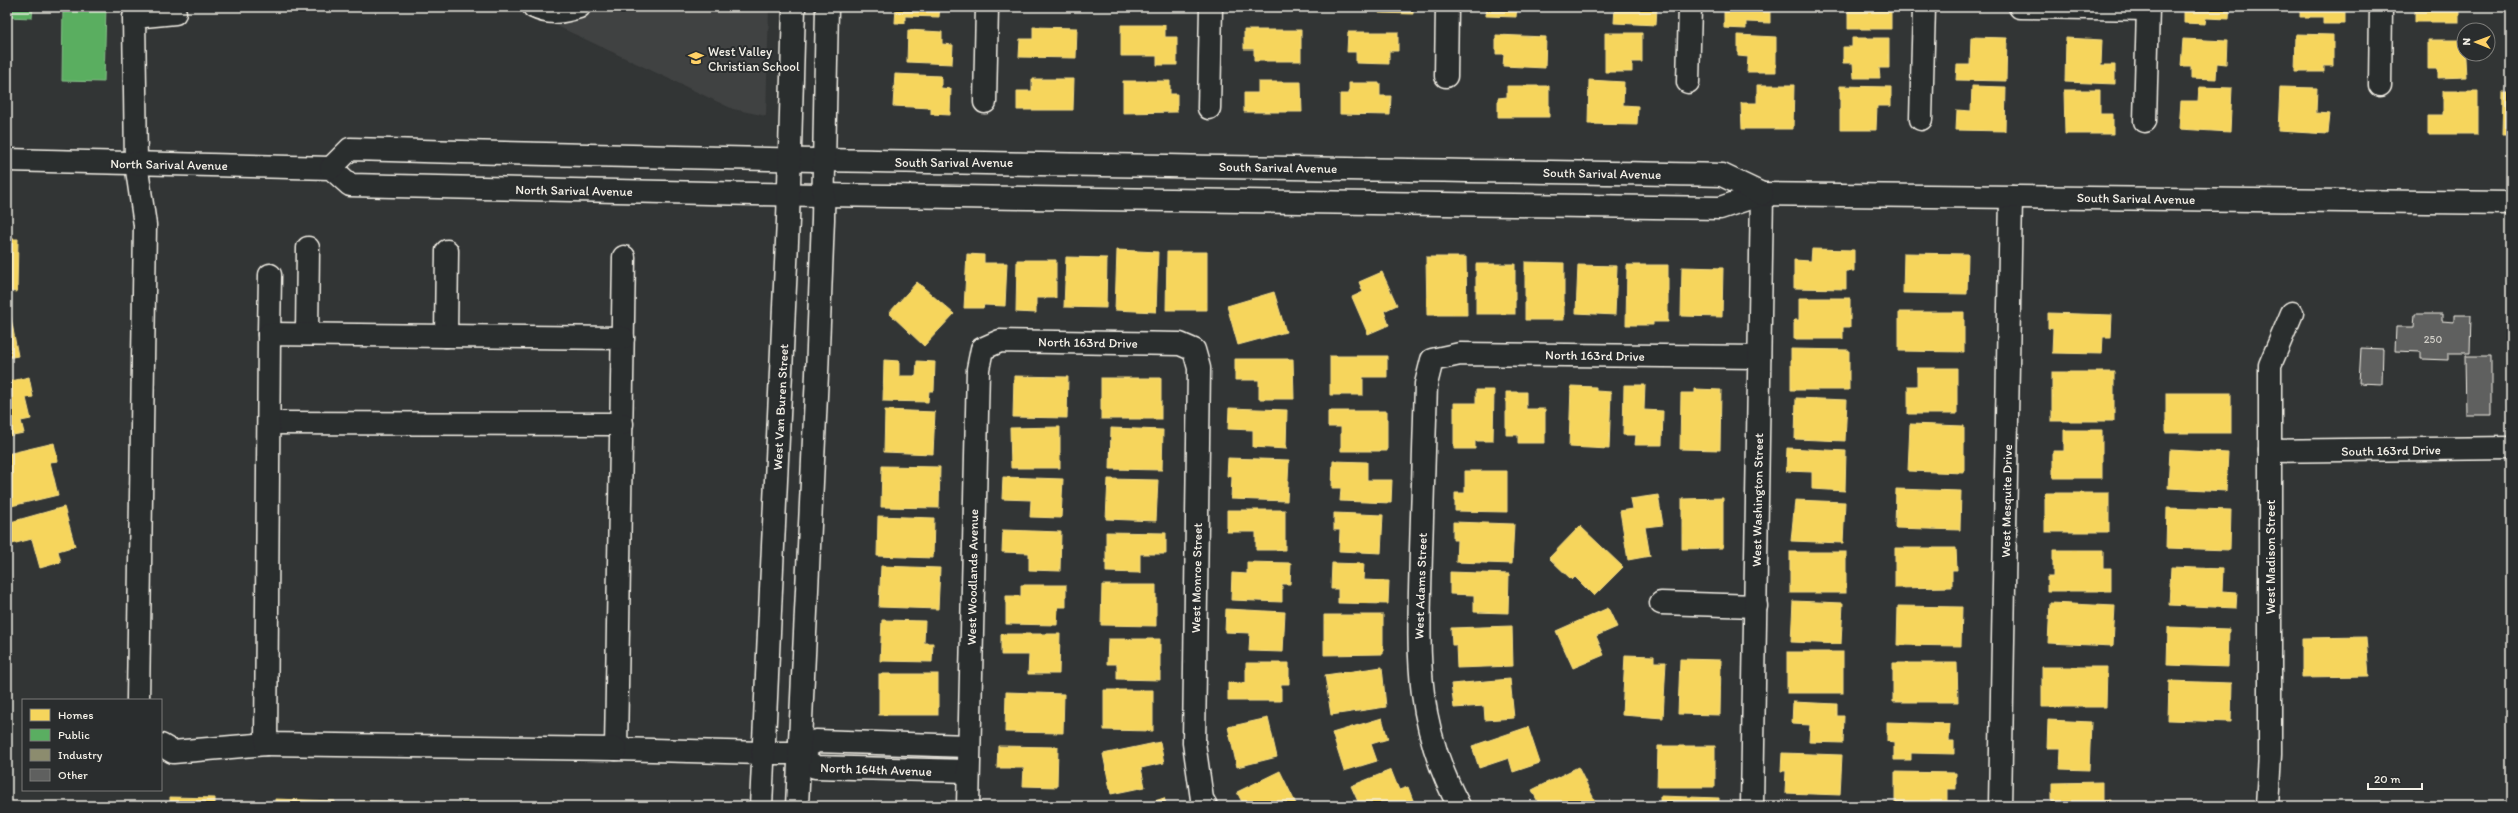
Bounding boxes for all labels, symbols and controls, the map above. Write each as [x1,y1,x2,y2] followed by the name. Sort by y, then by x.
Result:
[2456,22,2496,62] north arrow
[2460,38,2473,46] text: N
[708,44,800,74] place label: West Valley Christian School
[687,49,705,67] school or university icon: West Valley Christian School
[895,155,1013,170] street label: South Sarival Avenue
[110,156,228,173] street label: North Sarival Avenue
[1219,159,1337,176] street label: South Sarival Avenue
[1543,165,1661,182] street label: South Sarival Avenue
[515,182,633,199] street label: North Sarival Avenue
[2077,190,2195,207] street label: South Sarival Avenue
[2424,333,2442,346] house number: 250
[1038,334,1138,351] street label: North 163rd Drive
[770,343,791,471] street label: West Van Buren Street
[1545,347,1645,364] street label: North 163rd Drive
[1749,433,1766,567] street label: West Washington Street
[2341,442,2441,459] street label: South 163rd Drive
[1998,444,2015,558] street label: West Mesquite Drive
[2263,500,2278,614] street label: West Madison Street
[964,509,981,645] street label: West Woodlands Avenue
[1188,523,1205,633] street label: West Monroe Street
[1411,532,1430,639] street label: West Adams Street
[22,699,162,791] legend
[58,708,94,722] text: Homes
[58,728,90,742] text: Public
[58,748,103,762] text: Industry
[820,760,932,779] street label: North 164th Avenue
[2368,765,2422,791] scale bar
[58,768,88,782] text: Other
[2374,772,2401,786] text: 20 m

